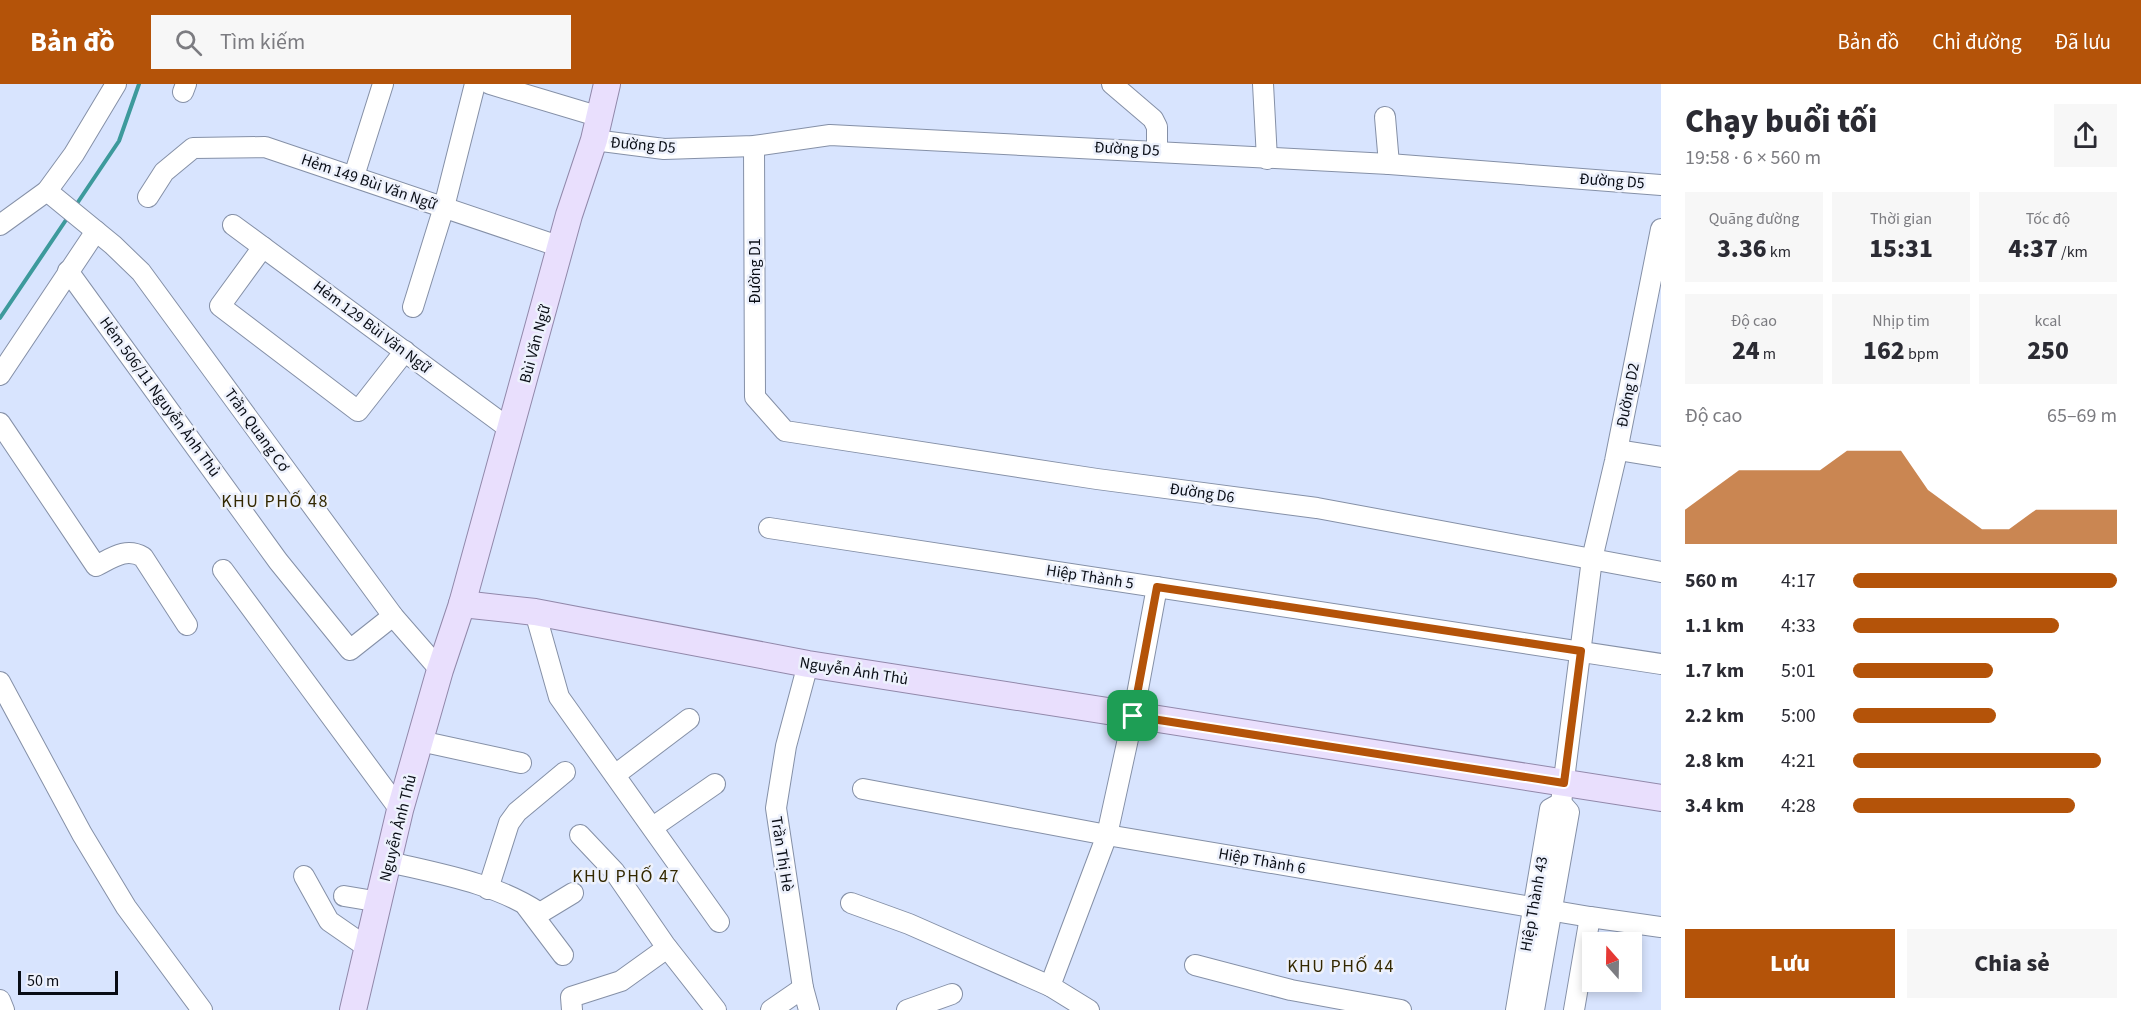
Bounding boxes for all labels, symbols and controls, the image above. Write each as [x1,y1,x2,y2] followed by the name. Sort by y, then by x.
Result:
[151,15,571,69] search box
[30,22,115,62] text: Bản đồ
[172,26,205,59] icon: search
[220,26,305,58] text: Tìm kiếm
[1837,27,1899,57] text: Bản đồ
[1932,27,2022,57] text: Chỉ đường
[2055,27,2111,57] text: Đã lưu
[1685,98,1877,145] text: Chạy buổi tối
[2054,104,2117,167] button: share
[609,131,677,159] street label: Đường D5
[1094,136,1160,162] street label: Đường D5
[1685,144,1821,172] text: 19:58 · 6 × 560 m
[298,148,440,216] street label: Hẻm 149 Bùi Văn Ngữ
[1579,168,1645,194] street label: Đường D5
[1709,208,1799,230] text: Quãng đường
[1870,208,1932,230] text: Thời gian
[2026,208,2070,230] text: Tốc độ
[1717,230,1767,267] text: 3.36
[1869,230,1933,267] text: 15:31
[2008,230,2058,267] text: 4:37
[744,238,766,304] street label: Đường D1
[1767,241,1791,263] text: km
[2058,241,2088,263] text: /km
[309,275,436,379] street label: Hẻm 129 Bùi Văn Ngữ
[514,302,556,386] street label: Bùi Văn Ngữ
[1731,310,1777,332] text: Độ cao
[1872,310,1930,332] text: Nhịp tim
[2035,310,2061,332] text: kcal
[94,312,226,482] street label: Hẻm 506/11 Nguyễn Ảnh Thủ
[1732,332,1760,369] text: 24
[1863,332,1905,369] text: 162
[2027,332,2069,369] text: 250
[1760,343,1776,365] text: m
[1905,343,1939,365] text: bpm
[1611,361,1645,429] street label: Đường D2
[219,384,295,476] street label: Trần Quang Cơ
[1685,402,1742,430] text: Độ cao
[2047,402,2117,430] text: 65–69 m
[1168,478,1236,508] street label: Đường D6
[221,489,329,514] district label: KHU PHỐ 48
[1045,559,1135,595] street label: Hiệp Thành 5
[1685,567,1738,595] text: 560 m
[1781,567,1816,595] text: 4:17
[1685,612,1744,640] text: 1.1 km
[1781,612,1816,640] text: 4:33
[798,652,910,690] street label: Nguyễn Ảnh Thủ
[1685,657,1744,685] text: 1.7 km
[1781,657,1816,685] text: 5:01
[1107,690,1158,741] pin
[1116,699,1149,732] icon: arrive
[1685,702,1744,730] text: 2.2 km
[1781,702,1816,730] text: 5:00
[1685,747,1744,775] text: 2.8 km
[1781,747,1816,775] text: 4:21
[374,772,422,884] street label: Nguyễn Ảnh Thủ
[1685,792,1744,820] text: 3.4 km
[1781,792,1816,820] text: 4:28
[765,815,799,893] street label: Trần Thị Hè
[1217,842,1307,880] street label: Hiệp Thành 6
[1515,855,1553,953] street label: Hiệp Thành 43
[572,864,680,889] district label: KHU PHỐ 47
[1685,929,1895,998] button: Lưu
[1907,929,2117,998] button: Chia sẻ
[1582,932,1642,992] north arrow
[1582,932,1642,992] map controls
[1287,954,1395,979] district label: KHU PHỐ 44
[18,968,118,996] scale bar
[27,970,59,992] text: 50 m

